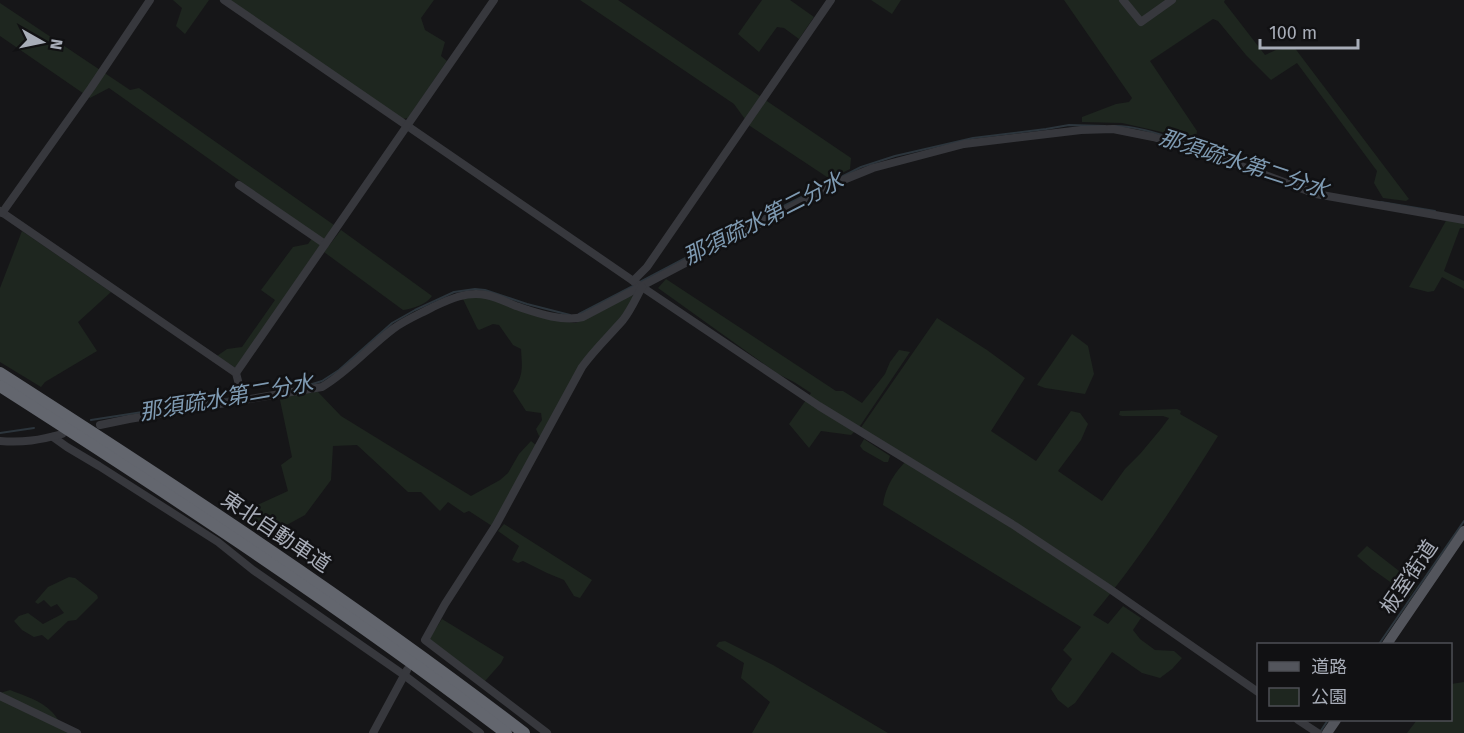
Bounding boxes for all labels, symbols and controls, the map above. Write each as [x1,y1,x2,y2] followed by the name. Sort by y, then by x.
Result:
[12,12,72,72] north arrow
[1260,12,1358,50] scale bar
[1269,22,1317,44] text: 100 m
[46,38,67,51] text: N
[1156,123,1334,204] water label: 那須疏水第二分水
[679,166,850,270] water label: 那須疏水第二分水
[137,369,317,426] water label: 那須疏水第二分水
[217,486,335,578] street label: 東北自動車道
[1375,535,1443,619] street label: 板室街道
[1257,643,1452,721] legend
[1311,656,1347,678] text: 道路
[1311,686,1347,708] text: 公園

